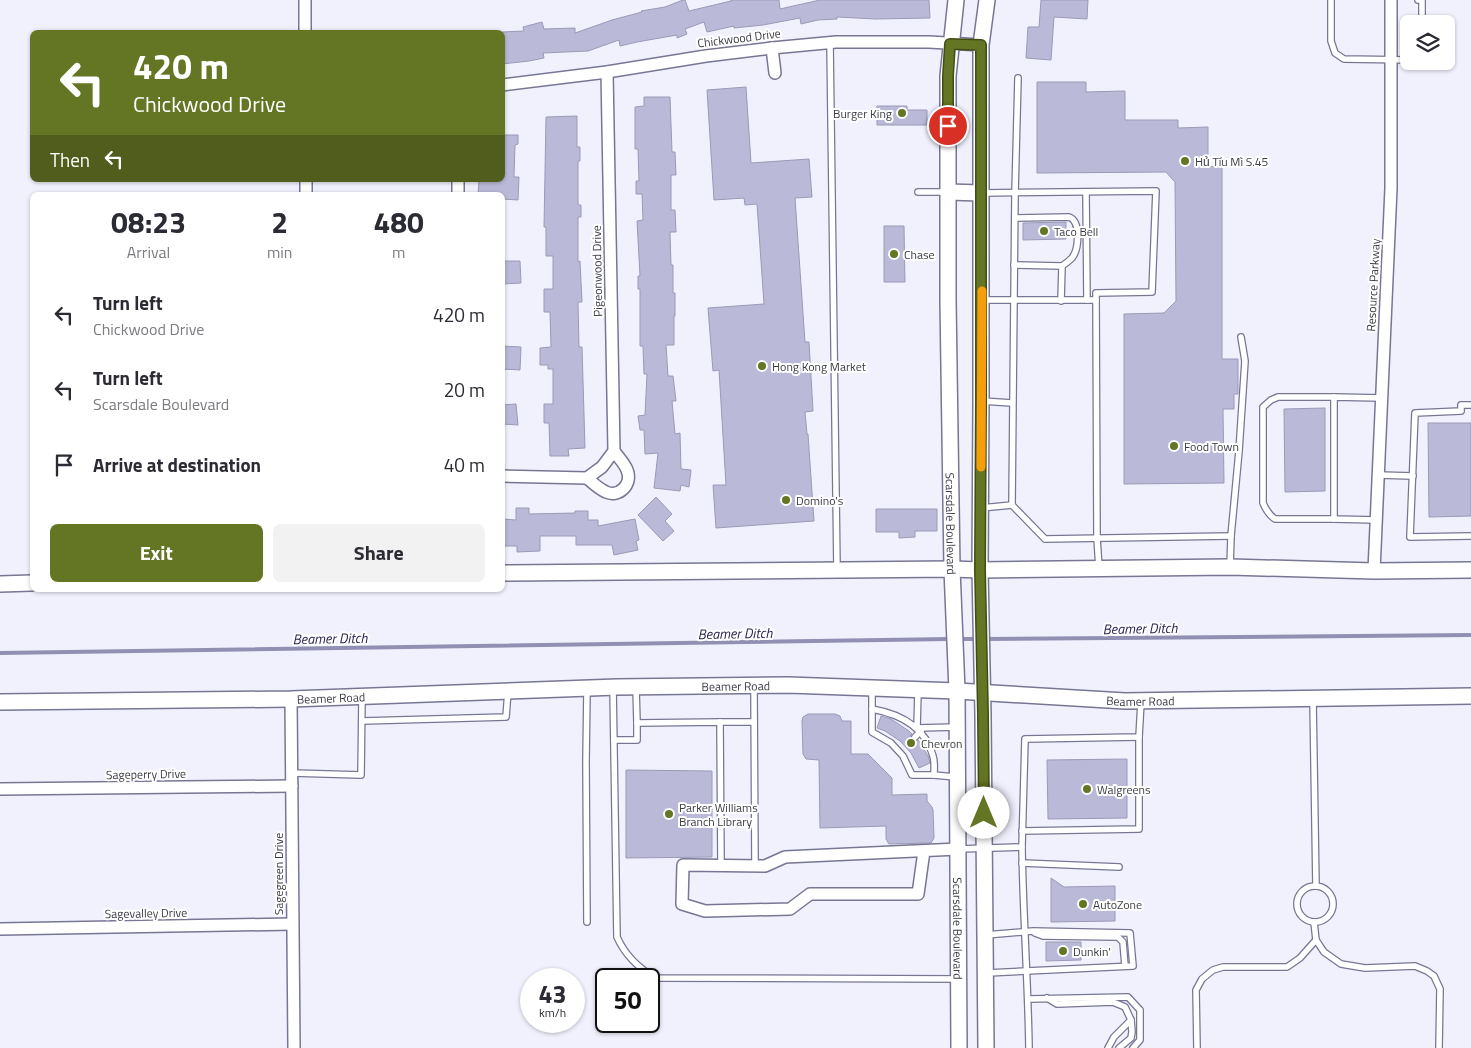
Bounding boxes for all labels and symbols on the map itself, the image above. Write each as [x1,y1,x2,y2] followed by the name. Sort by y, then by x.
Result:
[696,23,782,53] street label: Chickwood Drive
[833,104,892,123] place label: Burger King
[927,105,969,147] pin
[896,107,908,119] marker: Burger King
[1195,152,1269,171] place label: Hủ Tíu Mì S.45
[1179,155,1191,167] marker: Hủ Tíu Mì S.45
[1054,222,1098,241] place label: Taco Bell
[587,225,607,317] street label: Pigeonwood Drive
[1038,225,1050,237] marker: Taco Bell
[1361,238,1385,332] street label: Resource Parkway
[904,245,935,264] place label: Chase
[888,248,900,260] marker: Chase
[772,357,867,376] place label: Hong Kong Market
[756,360,768,372] marker: Hong Kong Market
[1184,437,1239,456] place label: Food Town
[1168,440,1180,452] marker: Food Town
[941,472,962,575] street label: Scarsdale Boulevard
[796,491,844,510] place label: Domino's
[780,494,792,506] marker: Domino's
[1102,617,1179,639] water label: Beamer Ditch
[697,622,774,644] water label: Beamer Ditch
[292,627,369,649] water label: Beamer Ditch
[701,676,770,696] street label: Beamer Road
[296,687,365,708] street label: Beamer Road
[1106,690,1175,711] street label: Beamer Road
[921,734,963,753] place label: Chevron
[905,737,917,749] marker: Chevron
[106,764,186,784] street label: Sageperry Drive
[1097,780,1151,799] place label: Walgreens
[1081,783,1093,795] marker: Walgreens
[957,786,1009,838] position arrow
[679,798,758,831] place label: Parker Williams Branch Library
[663,808,675,820] marker: Parker Williams Branch Library
[269,833,288,915] street label: Sagegreen Drive
[949,877,968,980] street label: Scarsdale Boulevard
[1093,895,1142,914] place label: AutoZone
[1077,898,1089,910] marker: AutoZone
[105,903,187,923] street label: Sagevalley Drive
[1073,942,1111,961] place label: Dunkin'
[1057,945,1069,957] marker: Dunkin'
[595,968,660,1033] speed limit sign: 50

